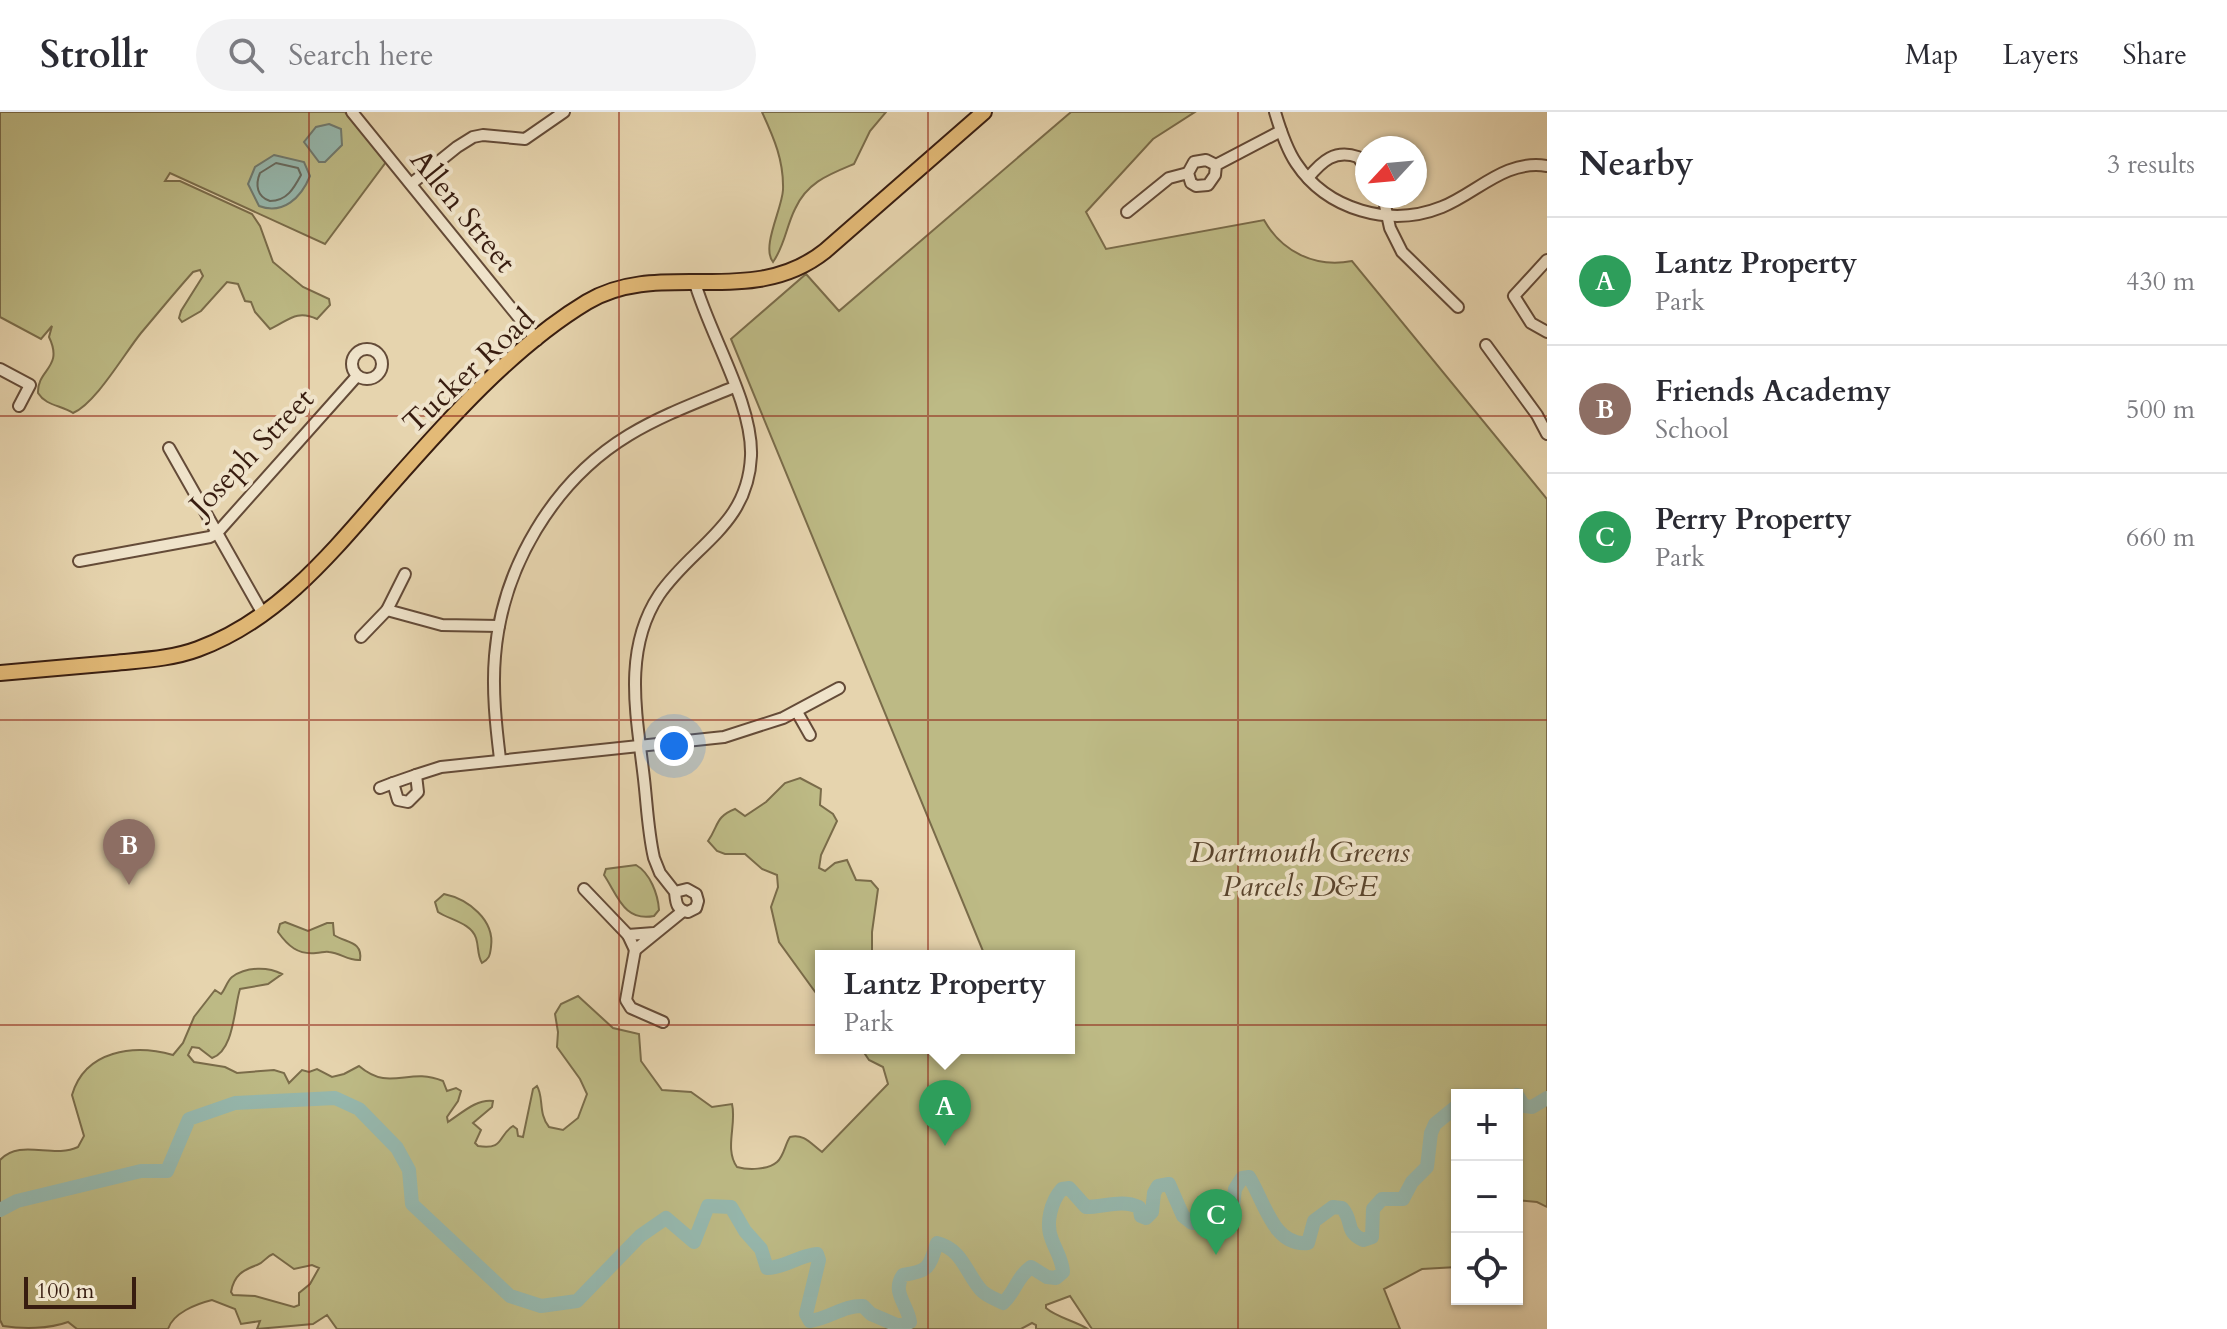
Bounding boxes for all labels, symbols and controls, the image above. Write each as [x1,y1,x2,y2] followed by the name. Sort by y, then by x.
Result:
[196,19,756,91] search box
[40,29,148,81] text: Strollr
[224,33,268,77] icon: search
[288,35,434,76] text: Search here
[1905,36,1958,74] text: Map
[2002,36,2079,74] text: Layers
[2123,36,2187,74] text: Share
[1355,136,1427,208] north arrow
[401,141,526,282] street label: Allen Street
[1579,141,1694,187] text: Nearby
[2107,147,2195,182] text: 3 results
[1655,243,1857,284] text: Lantz Property
[1595,264,1615,299] text: A
[2126,264,2195,299] text: 430 m
[1655,284,1705,319] text: Park
[394,299,544,443] street label: Tucker Road
[1655,371,1891,412] text: Friends Academy
[178,379,324,528] street label: Joseph Street
[1596,392,1614,427] text: B
[2126,392,2195,427] text: 500 m
[1655,412,1729,447] text: School
[1655,499,1852,540] text: Perry Property
[1595,520,1615,555] text: C
[2126,520,2195,555] text: 660 m
[1655,540,1705,575] text: Park
[654,726,694,766] your location
[103,819,155,885] pin: B
[1190,832,1410,907] park label: Dartmouth Greens Parcels D&E
[815,950,1075,1054] popup
[844,964,1046,1005] text: Lantz Property
[844,1005,894,1040] text: Park
[919,1080,971,1146] pin: A
[1451,1089,1523,1305] map controls
[1451,1089,1523,1161] button: +
[1451,1161,1523,1233] button: −
[1190,1189,1242,1255] pin: C
[1451,1233,1523,1305] button: locate
[24,1273,136,1309] scale bar
[36,1276,94,1306] text: 100 m

